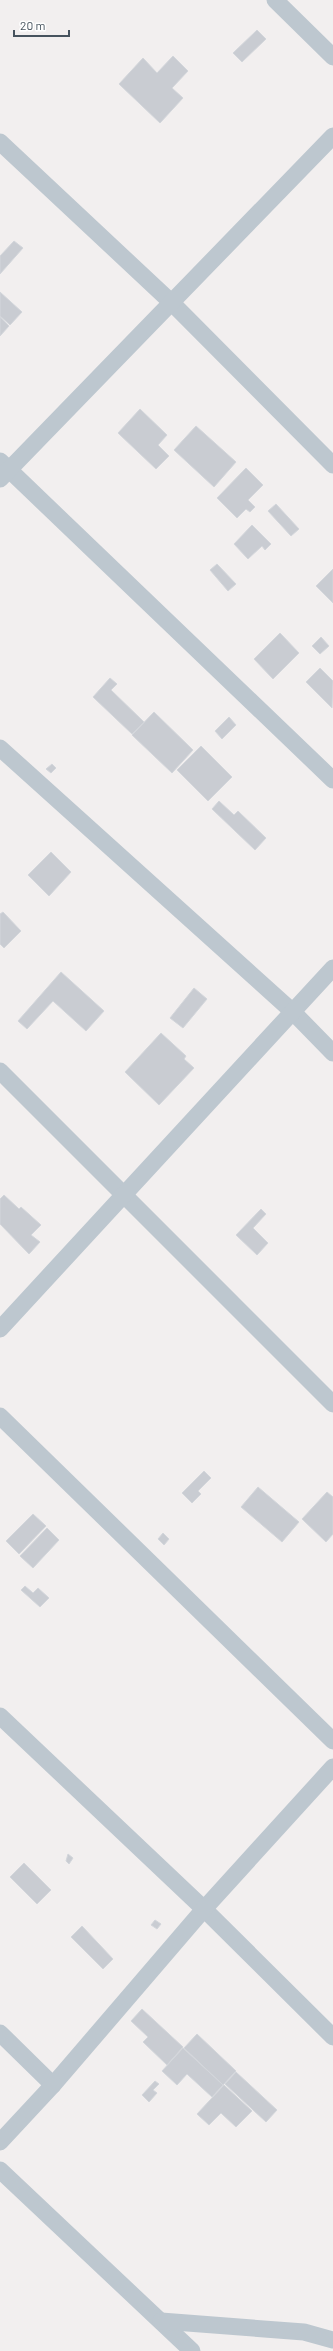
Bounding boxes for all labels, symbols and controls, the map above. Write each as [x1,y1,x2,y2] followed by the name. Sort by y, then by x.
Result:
[14,12,69,38] scale bar
[20,18,46,32] text: 20 m

